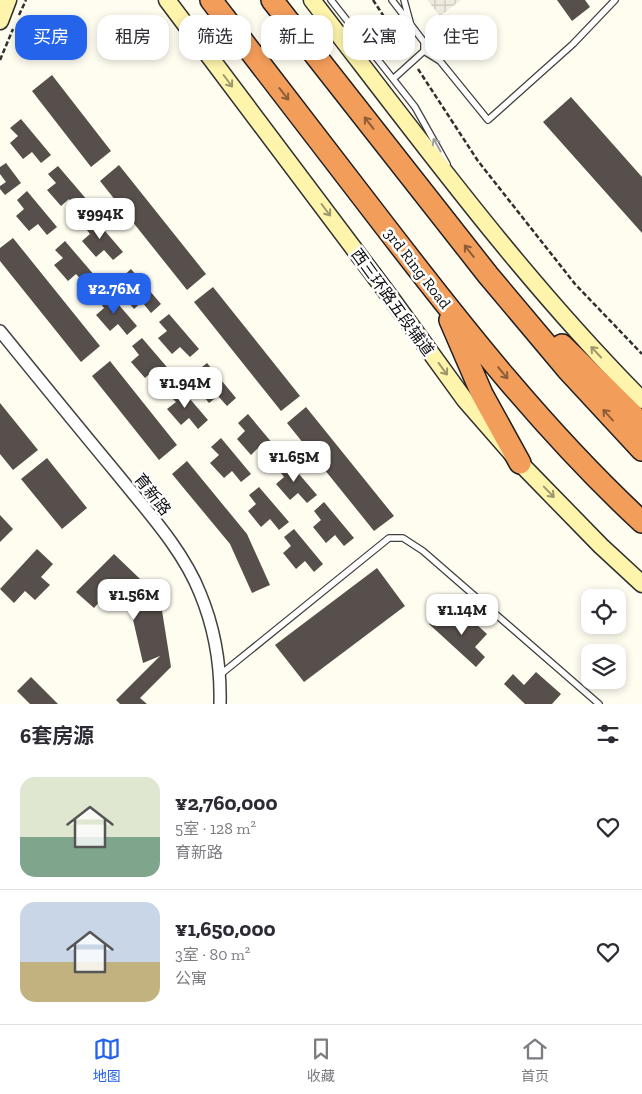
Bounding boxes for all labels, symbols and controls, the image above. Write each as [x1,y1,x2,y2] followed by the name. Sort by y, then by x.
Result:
[15,15,87,60] chip: 买房
[97,15,169,60] chip: 租房
[179,15,251,60] chip: 筛选
[261,15,333,60] chip: 新上
[343,15,415,60] chip: 公寓
[425,15,497,60] chip: 住宅
[223,74,233,88] one-way arrow
[278,87,289,100] one-way arrow
[363,117,374,130] one-way arrow
[431,138,441,152] one-way arrow
[65,198,135,240] pin: ¥994K
[320,203,331,216] one-way arrow
[77,204,123,223] text: ¥994K
[380,224,455,313] street label: 3rd Ring Road
[464,244,474,258] one-way arrow
[347,245,438,360] street label: 西三环路五段辅道
[73,272,155,315] pin: ¥2.76M
[88,279,140,298] text: ¥2.76M
[590,346,602,359] one-way arrow
[438,362,448,376] one-way arrow
[144,366,226,409] pin: ¥1.94M
[497,367,509,380] one-way arrow
[159,373,211,392] text: ¥1.94M
[602,408,614,421] one-way arrow
[253,440,335,483] pin: ¥1.65M
[269,447,319,466] text: ¥1.65M
[130,470,175,519] street label: 育新路
[543,486,555,498] one-way arrow
[93,578,175,621] pin: ¥1.56M
[109,585,159,604] text: ¥1.56M
[581,589,626,689] map controls
[581,589,626,634] button: locate
[421,594,503,636] pin: ¥1.14M
[437,600,487,619] text: ¥1.14M
[581,644,626,689] button: layers
[594,720,622,748] icon: filters
[20,723,94,748] text: 6套房源
[175,790,278,815] text: ¥2,760,000
[60,797,120,857] icon: home
[594,813,622,841] icon: heart
[175,819,256,838] text: 5室 · 128 m²
[175,843,223,862] text: 育新路
[175,916,276,941] text: ¥1,650,000
[60,922,120,982] icon: home
[594,938,622,966] icon: heart
[175,945,250,964] text: 3室 · 80 m²
[175,969,207,988] text: 公寓
[93,1035,121,1085] tab: 地图
[307,1035,335,1085] tab: 收藏
[521,1035,549,1085] tab: 首页

